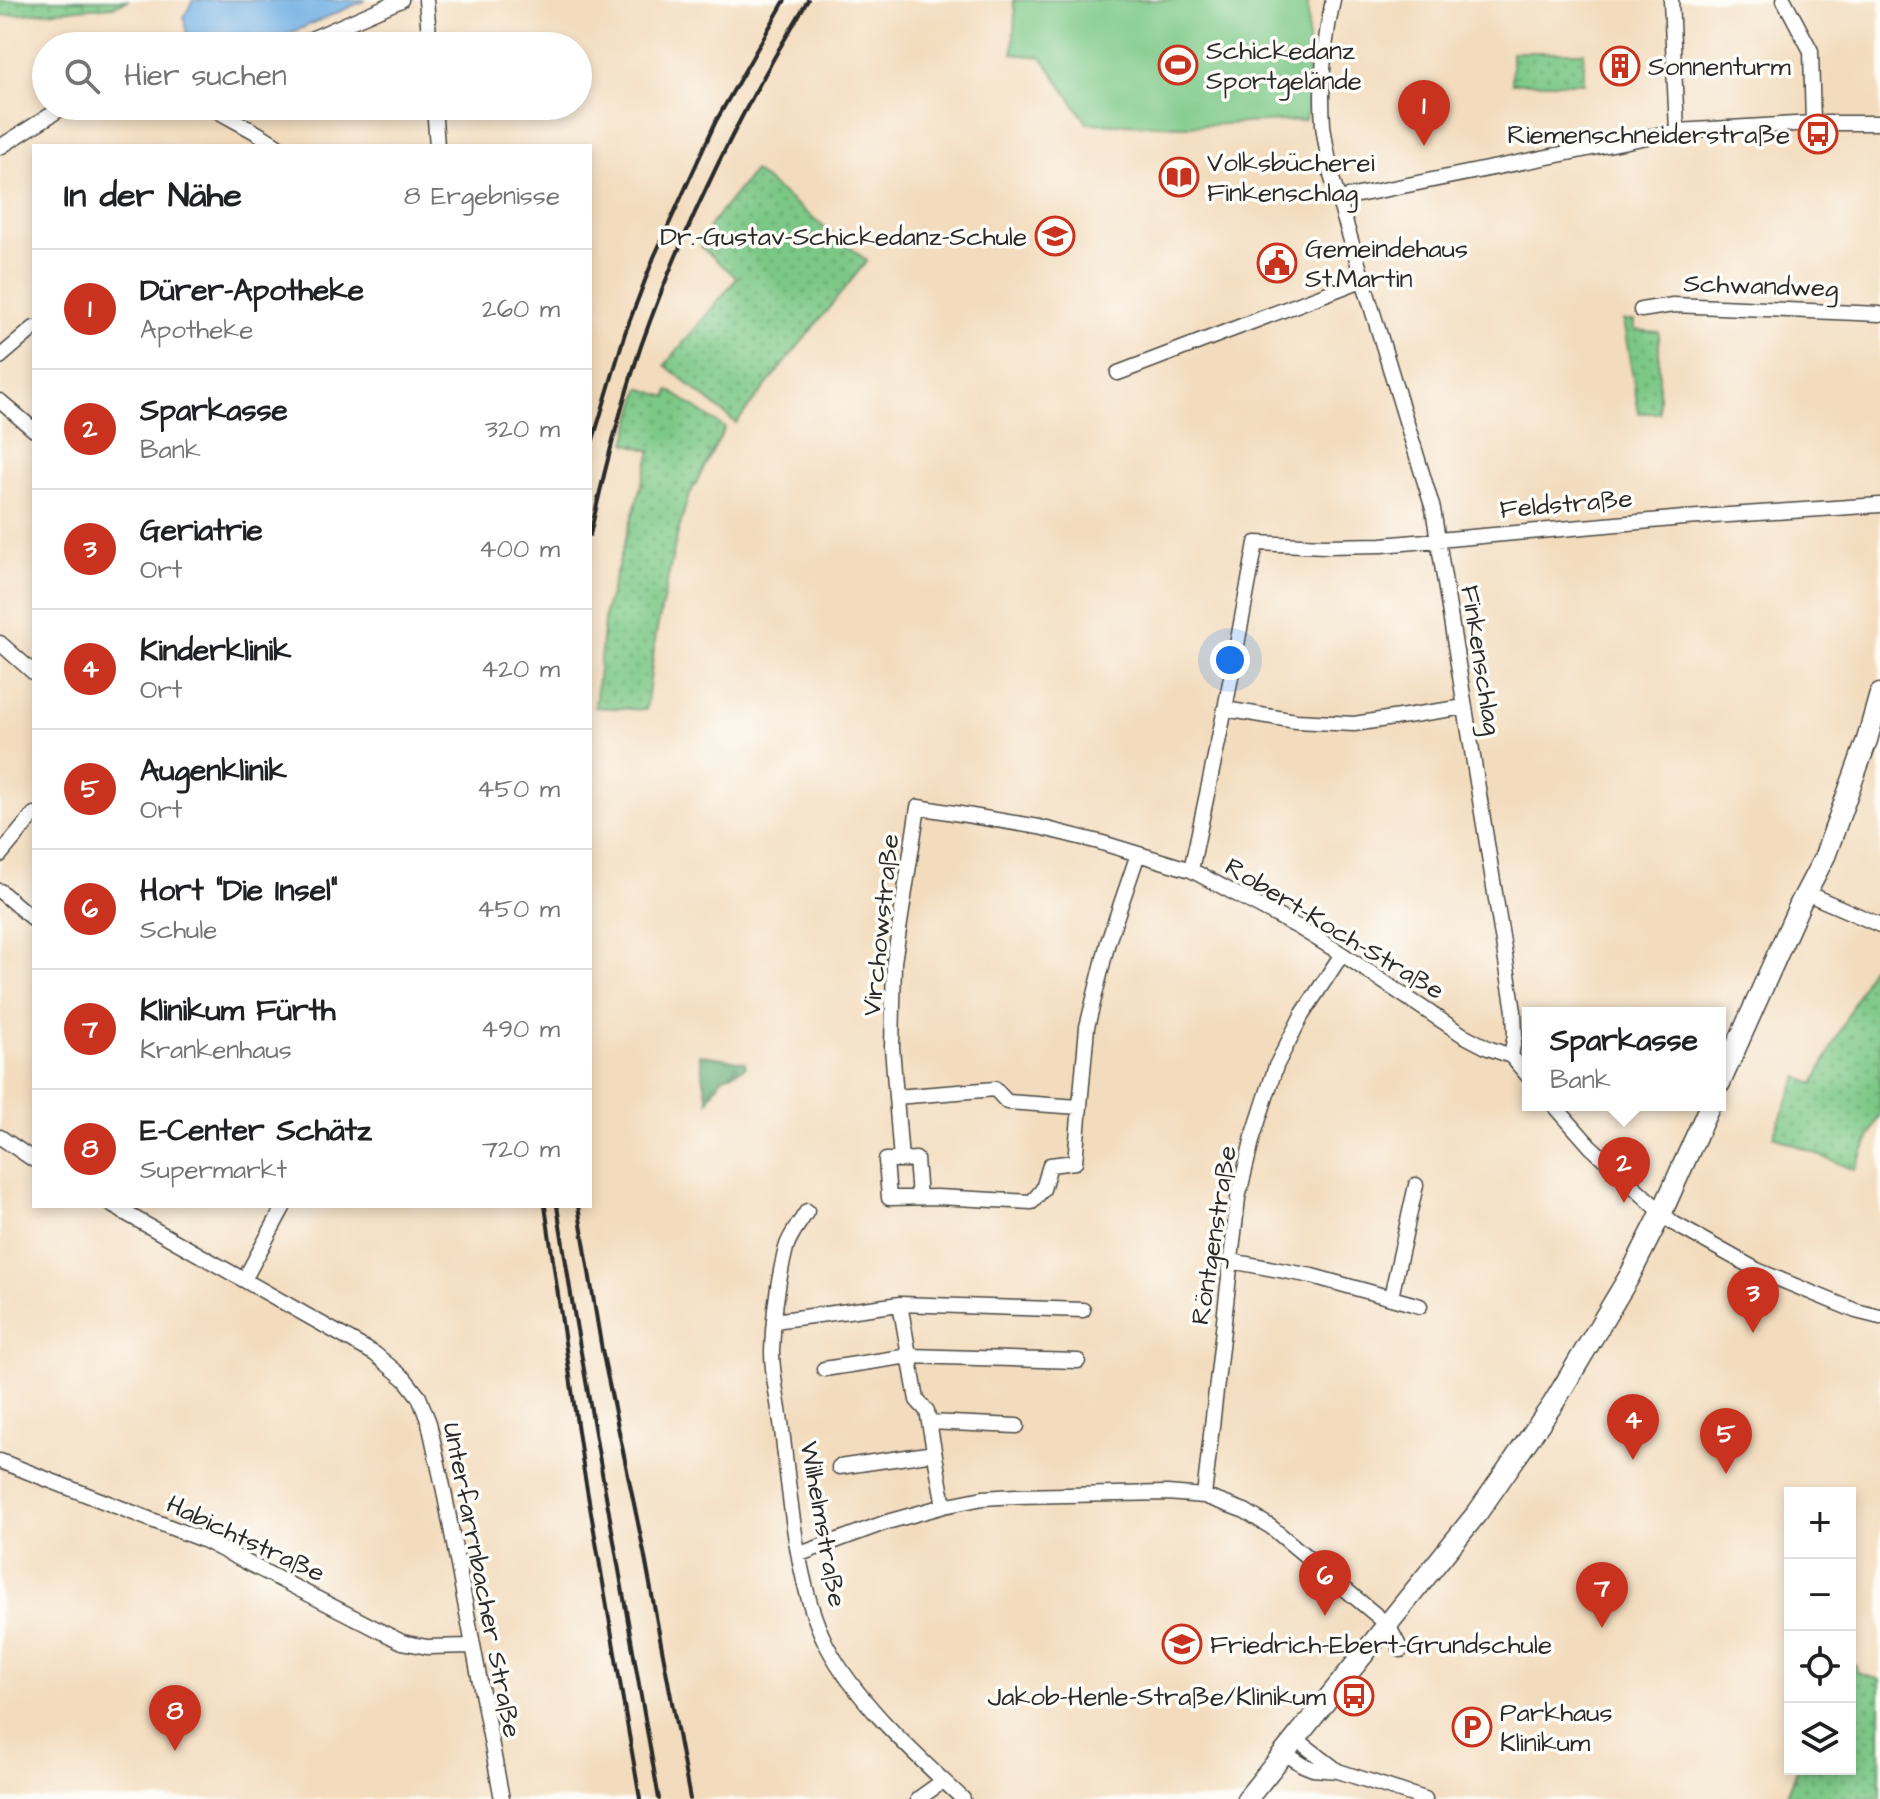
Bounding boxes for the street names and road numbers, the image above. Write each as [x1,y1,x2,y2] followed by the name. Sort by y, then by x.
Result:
[1683,265,1839,309] street label: Schwandweg
[1498,480,1634,528] street label: Feldstraße
[1449,583,1511,738] street label: Finkenschlag
[854,832,908,1018] street label: Virchowstraße
[1218,849,1451,1009] street label: Robert-Koch-Straße
[1182,1143,1248,1328] street label: Röntgenstraße
[434,1420,530,1741] street label: Unterfarrnbacher Straße
[791,1439,855,1610] street label: Wilhelmstraße
[160,1486,331,1591] street label: Habichtstraße

